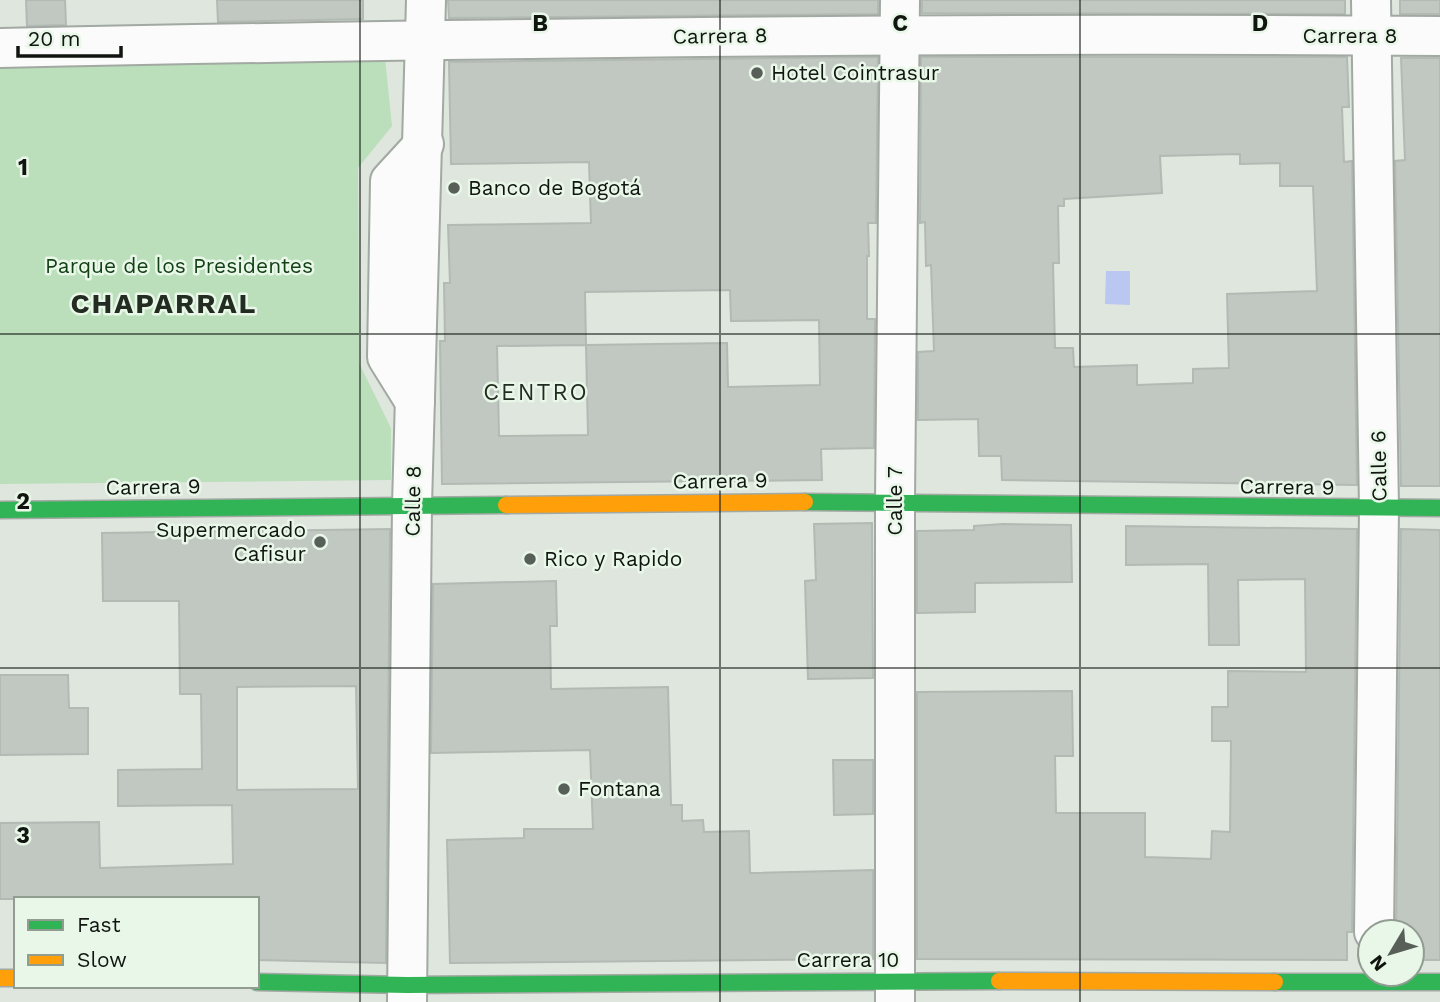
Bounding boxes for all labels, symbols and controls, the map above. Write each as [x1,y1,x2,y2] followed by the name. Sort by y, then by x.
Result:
[532,10,548,37] text: B
[892,10,908,37] text: C
[1252,10,1268,37] text: D
[18,14,121,58] scale bar
[672,22,768,49] street label: Carrera 8
[1303,23,1397,48] street label: Carrera 8
[28,26,80,51] text: 20 m
[771,60,940,85] place label: Hotel Cointrasur
[749,65,765,81] marker: Hotel Cointrasur
[18,154,28,181] text: 1
[468,175,641,200] place label: Banco de Bogotá
[446,180,462,196] marker: Banco de Bogotá
[45,253,313,278] park label: Parque de los Presidentes
[71,287,257,320] district label: CHAPARRAL
[483,379,589,406] district label: CENTRO
[1365,430,1392,502] street label: Calle 6
[399,465,426,537] street label: Calle 8
[882,466,907,536] street label: Calle 7
[672,467,768,494] street label: Carrera 9
[105,473,201,500] street label: Carrera 9
[1239,473,1335,500] street label: Carrera 9
[16,488,30,515] text: 2
[156,517,306,566] place label: Supermercado Cafisur
[312,534,328,550] marker: Supermercado Cafisur
[544,546,682,571] place label: Rico y Rapido
[522,551,538,567] marker: Rico y Rapido
[578,776,661,801] place label: Fontana
[556,781,572,797] marker: Fontana
[16,822,30,849] text: 3
[14,897,259,988] legend
[77,912,121,937] text: Fast
[1356,918,1426,988] north arrow
[77,947,127,972] text: Slow
[797,947,899,972] street label: Carrera 10
[1365,951,1391,976] text: N

